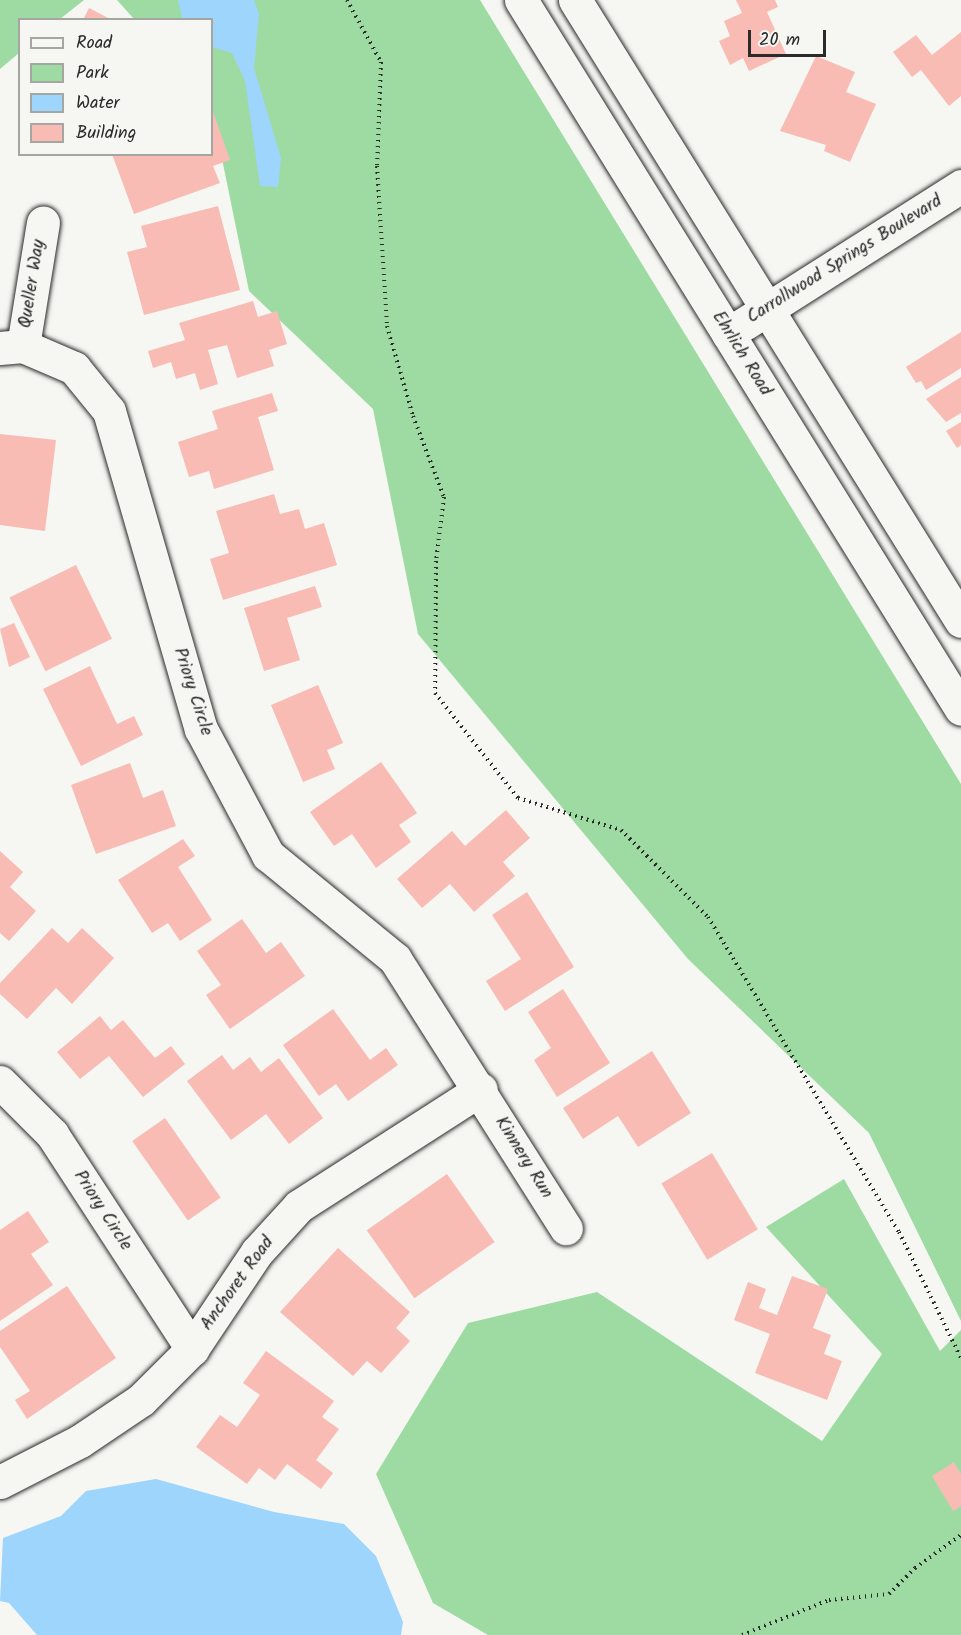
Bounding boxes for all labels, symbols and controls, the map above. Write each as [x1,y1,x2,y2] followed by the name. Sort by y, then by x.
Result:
[18,18,213,156] legend
[751,18,829,56] scale bar
[759,26,800,55] text: 20 m
[76,29,112,58] text: Road
[76,59,109,88] text: Park
[76,89,120,118] text: Water
[76,119,136,148] text: Building
[743,191,947,329] street label: Carrollwood Springs Boulevard
[15,238,51,330] street label: Queller Way
[706,308,776,400] street label: Ehrlich Road
[168,645,216,739] street label: Priory Circle
[489,1113,557,1203] street label: Kinnery Run
[68,1167,136,1255] street label: Priory Circle
[197,1233,279,1335] street label: Anchoret Road

